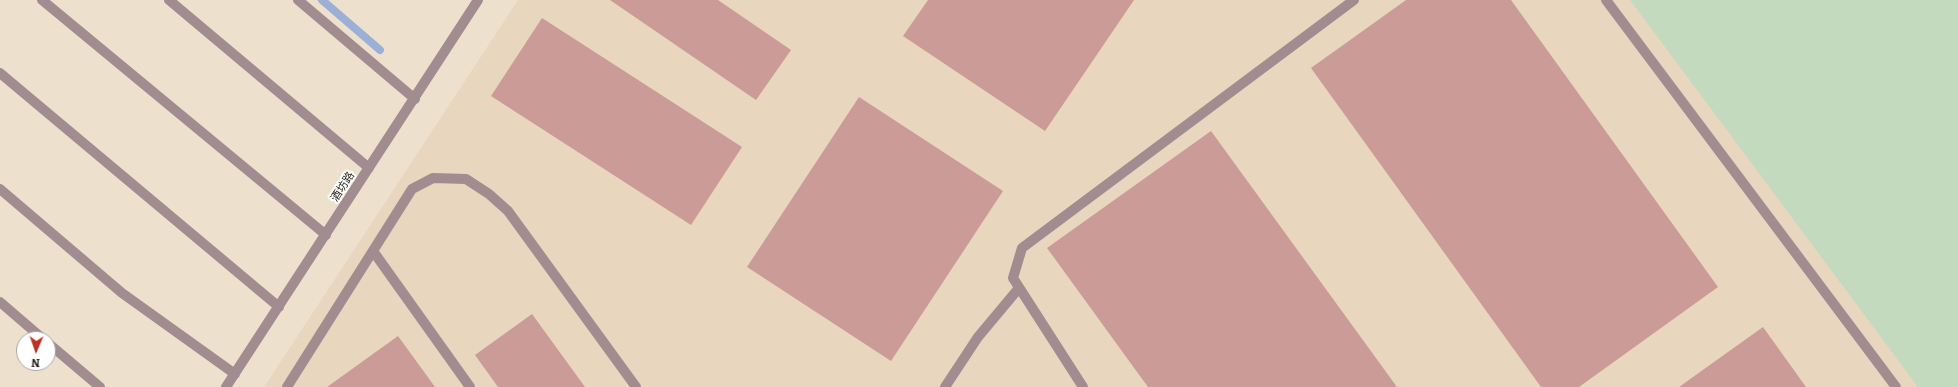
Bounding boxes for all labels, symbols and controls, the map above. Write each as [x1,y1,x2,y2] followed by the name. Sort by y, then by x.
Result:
[328,170,358,204] street label: 酒坊路
[16,331,56,371] north arrow
[31,356,40,369] text: N

